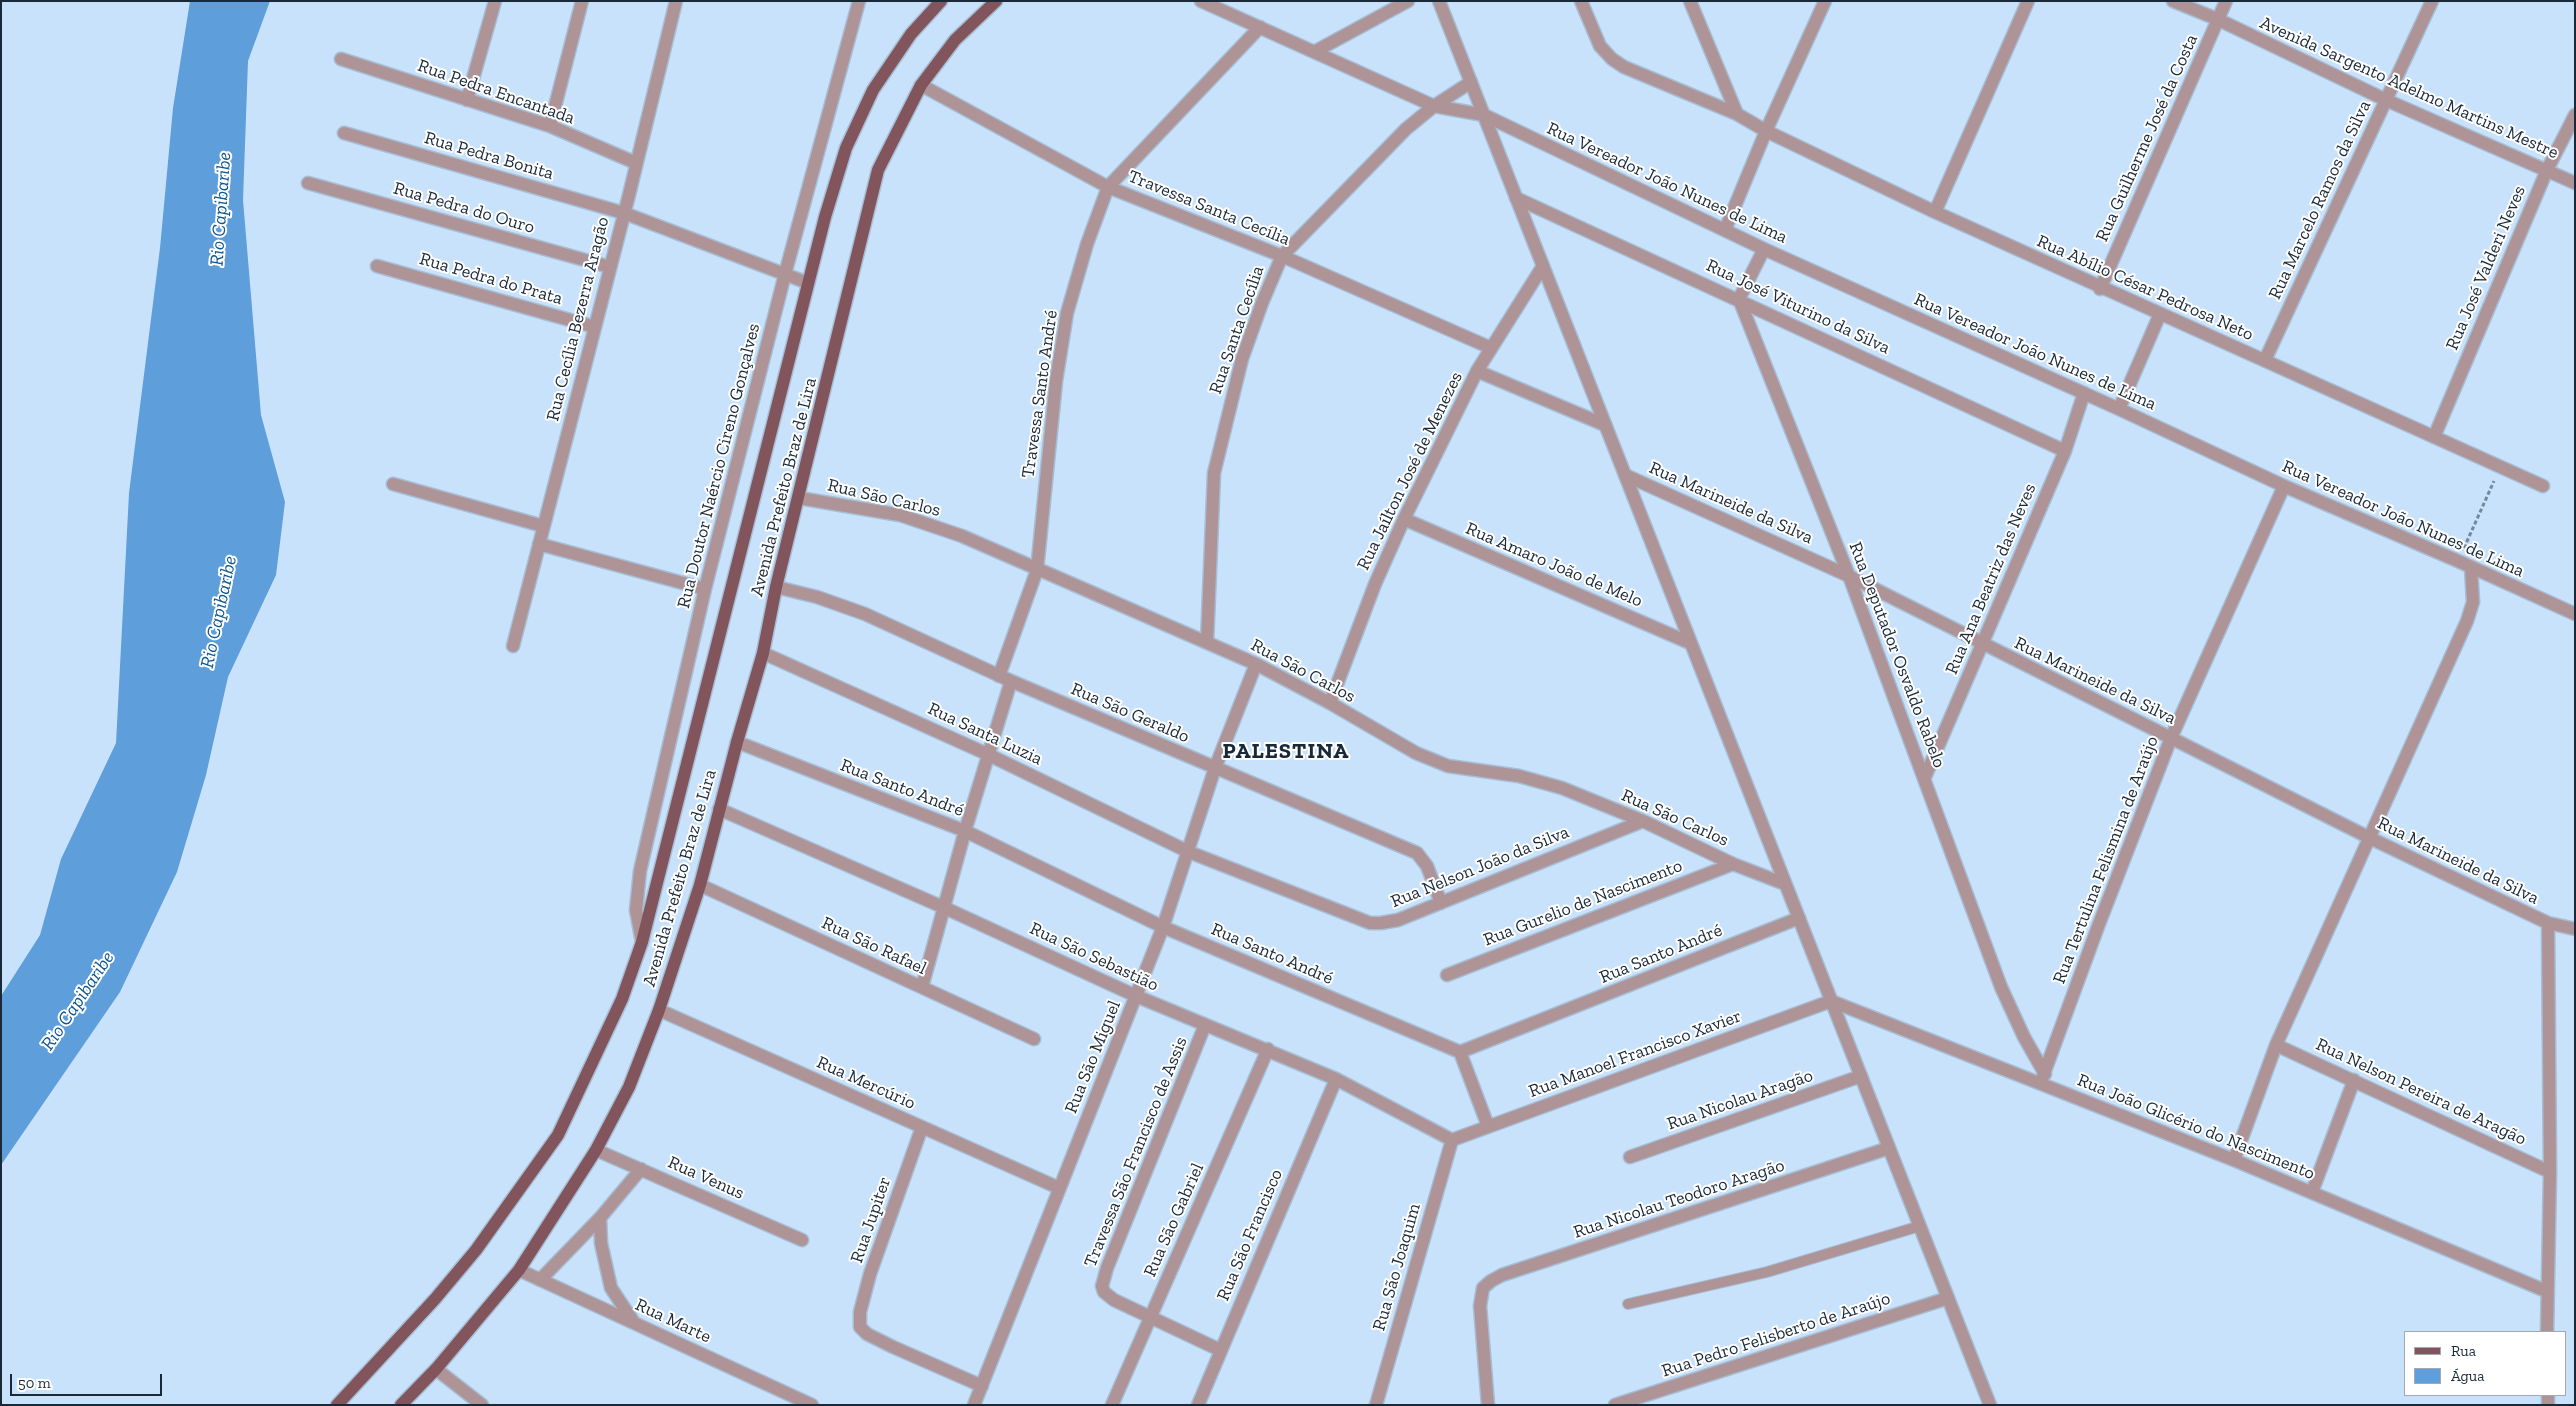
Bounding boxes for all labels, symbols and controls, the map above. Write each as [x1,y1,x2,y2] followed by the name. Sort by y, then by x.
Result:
[2256,12,2562,164] street label: Avenida Sargento Adelmo Martins Mestre
[2091,31,2203,245] street label: Rua Guilherme José da Costa
[415,55,577,129] street label: Rua Pedra Encantada
[2264,97,2376,303] street label: Rua Marcelo Ramos da Silva
[1543,118,1791,248] street label: Rua Vereador João Nunes de Lima
[422,127,556,185] street label: Rua Pedra Bonita
[206,151,236,267] water label: Rio Capibaribe
[1125,166,1293,250] street label: Travessa Santa Cecília
[391,178,537,238] street label: Rua Pedra do Ouro
[2442,182,2530,354] street label: Rua José Valderi Neves
[542,215,614,423] street label: Rua Cecília Bezerra Aragão
[2033,230,2257,346] street label: Rua Abílio César Pedrosa Neto
[417,248,565,310] street label: Rua Pedra do Prata
[1703,255,1893,359] street label: Rua José Viturino da Silva
[1205,263,1269,397] street label: Rua Santa Cecília
[1911,289,2159,415] street label: Rua Vereador João Nunes de Lima
[1018,309,1062,479] street label: Travessa Santo André
[673,321,765,611] street label: Rua Doutor Naércio Cireno Gonçalves
[1353,368,1467,574] street label: Rua Jaílton José de Menezes
[746,375,822,599] street label: Avenida Prefeito Braz de Lira
[2279,456,2527,582] street label: Rua Vereador João Nunes de Lima
[1646,457,1816,549] street label: Rua Marineide da Silva
[825,475,943,521] street label: Rua São Carlos
[1941,480,2041,678] street label: Rua Ana Beatriz das Neves
[1462,518,1646,612] street label: Rua Amaro João de Melo
[1844,539,1950,771] street label: Rua Deputador Osvaldo Rabelo
[196,554,242,670] water label: Rio Capibaribe
[2011,633,2179,729] street label: Rua Marineide da Silva
[1247,634,1359,708] street label: Rua São Carlos
[1067,678,1193,748] street label: Rua São Geraldo
[924,698,1046,770] street label: Rua Santa Luzia
[2049,733,2163,987] street label: Rua Tertulina Felismina de Araújo
[1221,739,1351,765] district label: PALESTINA
[837,755,967,821] street label: Rua Santo André
[639,767,721,989] street label: Avenida Prefeito Braz de Lira
[1618,785,1732,851] street label: Rua São Carlos
[2374,813,2542,909] street label: Rua Marineide da Silva
[1388,821,1572,913] street label: Rua Nelson João da Silva
[1481,855,1685,951] street label: Rua Gurelio de Nascimento
[818,912,930,980] street label: Rua São Rafael
[1026,918,1162,996] street label: Rua São Sebastião
[1208,919,1336,989] street label: Rua Santo André
[1596,920,1726,988] street label: Rua Santo André
[37,947,119,1055] water label: Rio Capibaribe
[1061,997,1125,1117] street label: Rua São Miguel
[1526,1005,1744,1103] street label: Rua Manoel Francisco Xavier
[1080,1034,1192,1270] street label: Travessa São Francisco de Assis
[2312,1034,2530,1150] street label: Rua Nelson Pereira de Aragão
[813,1052,919,1114] street label: Rua Mercúrio
[1664,1065,1816,1135] street label: Rua Nicolau Aragão
[2074,1069,2318,1185] street label: Rua João Glicério do Nascimento
[665,1152,747,1204] street label: Rua Venus
[1571,1155,1787,1243] street label: Rua Nicolau Teodoro Aragão
[1139,1160,1209,1280] street label: Rua São Gabriel
[1213,1166,1287,1304] street label: Rua São Francisco
[846,1174,896,1266] street label: Rua Jupiter
[1368,1201,1426,1333] street label: Rua São Joaquim
[1659,1288,1893,1382] street label: Rua Pedro Felisberto de Araújo
[632,1294,714,1348] street label: Rua Marte
[2404,1331,2566,1396] legend
[2451,1342,2476,1360] text: Rua
[12,1364,165,1396] scale bar
[2451,1367,2484,1385] text: Água
[18,1374,51,1392] text: 50 m

